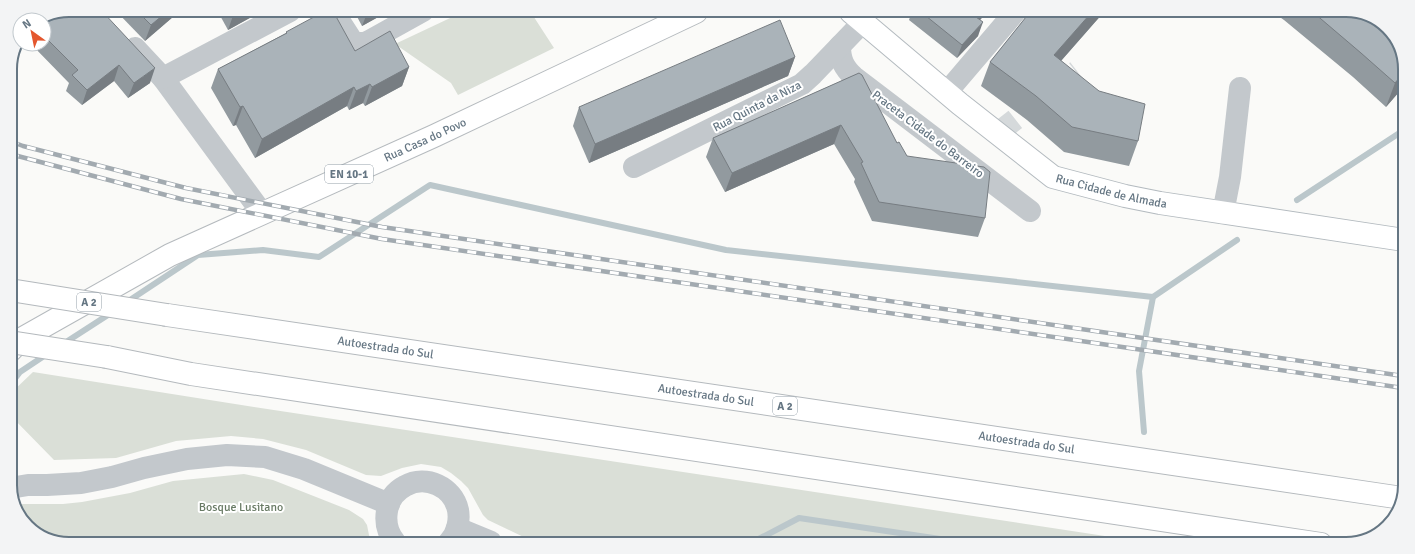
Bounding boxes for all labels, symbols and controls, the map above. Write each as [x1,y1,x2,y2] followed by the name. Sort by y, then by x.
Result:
[12,12,52,52] north arrow
[20,16,34,32] text: N
[711,78,804,135] street label: Rua Quinta da Niza
[869,87,987,181] street label: Praceta Cidade do Barreiro
[382,115,469,166] street label: Rua Casa do Povo
[325,165,373,183] road number: EN 10-1
[1054,171,1168,212] street label: Rua Cidade de Almada
[77,293,101,311] road number: A 2
[336,333,435,362] street label: Autoestrada do Sul
[657,381,756,410] street label: Autoestrada do Sul
[773,397,797,415] road number: A 2
[977,428,1076,457] street label: Autoestrada do Sul
[199,500,283,515] park label: Bosque Lusitano

